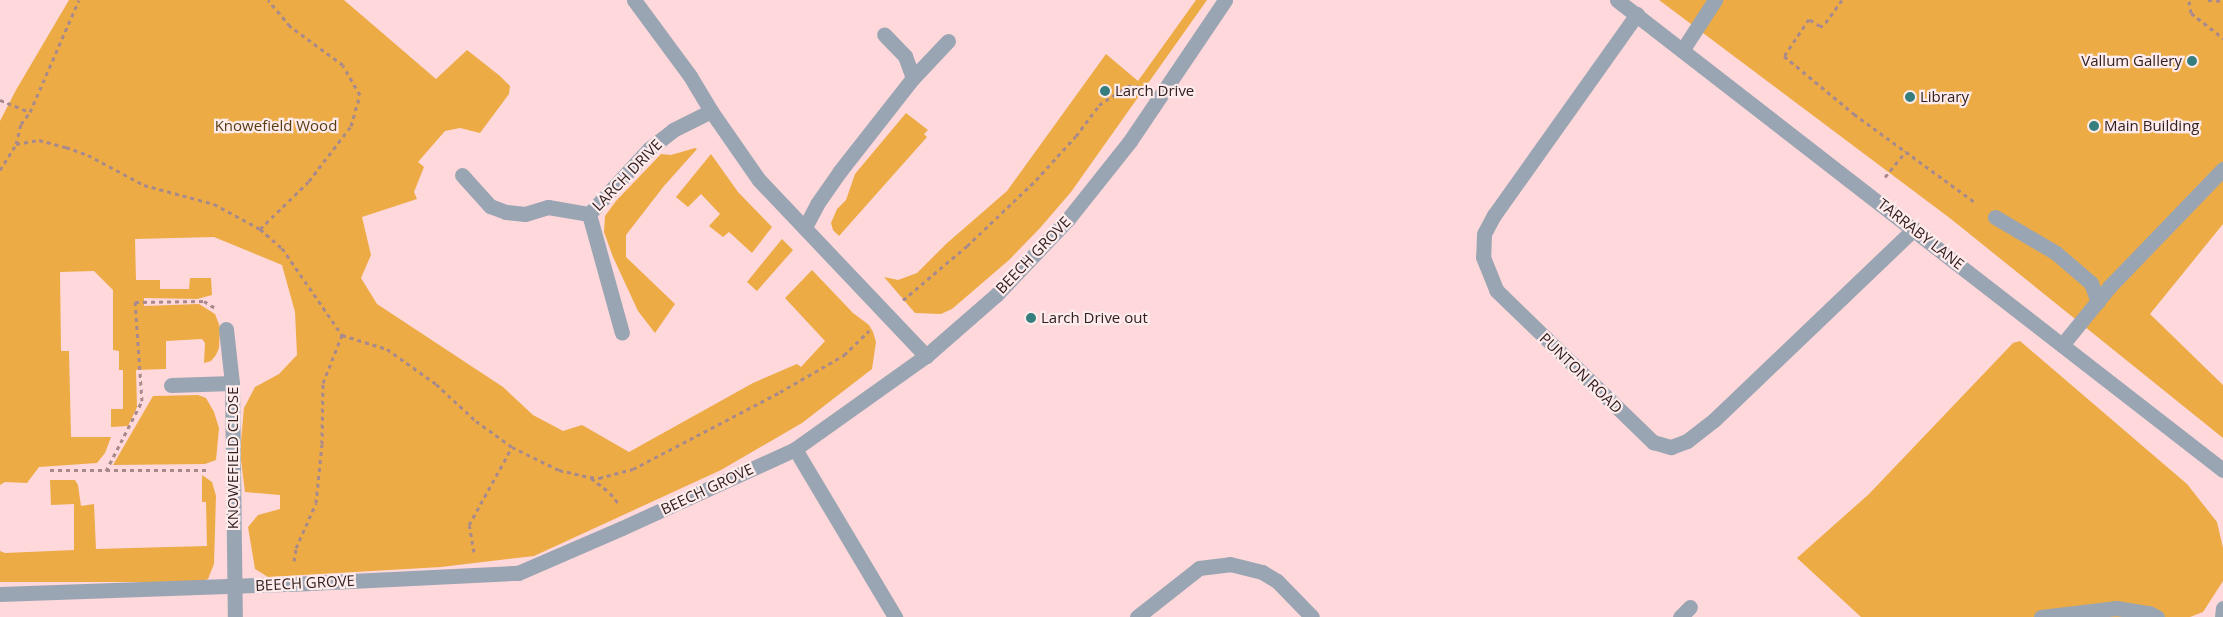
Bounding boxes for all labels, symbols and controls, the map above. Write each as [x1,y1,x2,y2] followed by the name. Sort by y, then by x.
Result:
[2081,52,2182,70] place label: Vallum Gallery
[2186,55,2198,67] marker: Vallum Gallery
[1115,82,1194,100] place label: Larch Drive
[1099,85,1111,97] marker: Larch Drive
[1920,88,1969,106] place label: Library
[1904,91,1916,103] marker: Library
[215,117,337,135] park label: Knowefield Wood
[2104,117,2199,135] place label: Main Building
[2088,120,2100,132] marker: Main Building
[588,135,666,215] street label: LARCH DRIVE
[1874,195,1968,273] street label: TARRABY LANE
[992,213,1074,297] street label: BEECH GROVE
[1041,309,1148,327] place label: Larch Drive out
[1025,312,1037,324] marker: Larch Drive out
[1536,329,1626,417] street label: PUNTON ROAD
[224,387,242,529] street label: KNOWEFIELD CLOSE
[658,460,756,518] street label: BEECH GROVE
[255,571,355,595] street label: BEECH GROVE

